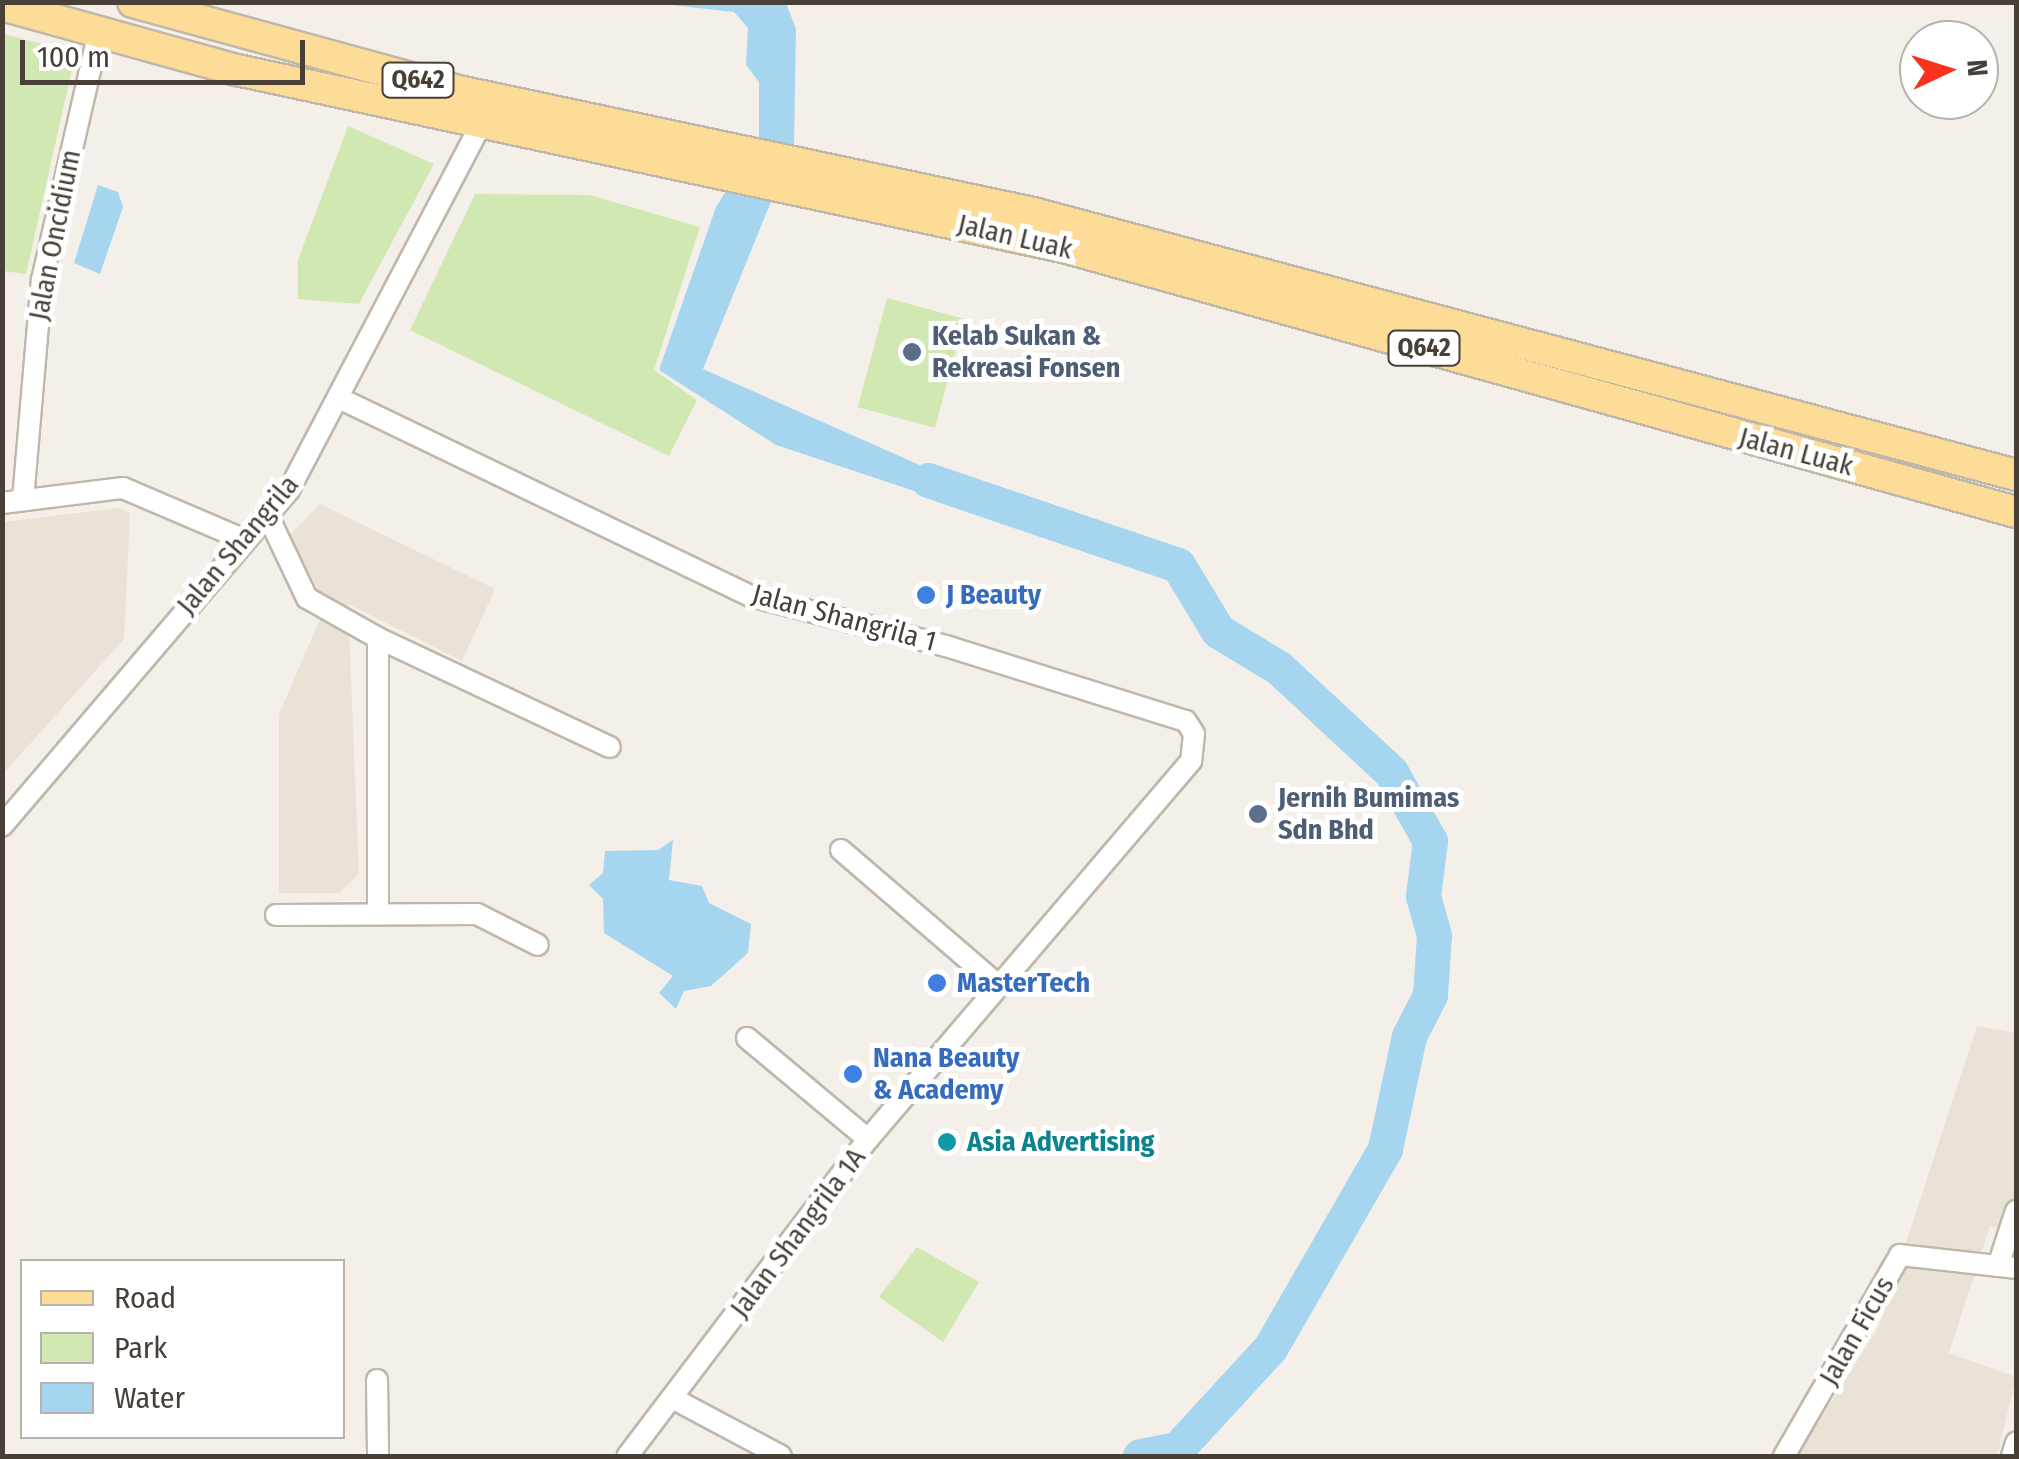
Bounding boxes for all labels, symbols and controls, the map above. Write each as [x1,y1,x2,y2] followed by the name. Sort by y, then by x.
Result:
[25,20,310,82] scale bar
[1899,20,1999,120] north arrow
[37,39,110,75] text: 100 m
[1960,58,1994,78] text: N
[380,60,456,100] road number: Q642
[22,147,88,323] street label: Jalan Oncidium
[954,207,1076,267] street label: Jalan Luak
[932,319,1120,385] place label: Kelab Sukan & Rekreasi Fonsen
[1386,328,1462,368] road number: Q642
[901,341,923,363] marker: Kelab Sukan & Rekreasi Fonsen
[1735,421,1857,483] street label: Jalan Luak
[170,469,306,621] street label: Jalan Shangrila
[748,577,940,659] street label: Jalan Shangrila 1
[946,578,1041,612] place label: J Beauty
[915,584,937,606] marker: J Beauty
[1278,781,1459,847] place label: Jernih Bumimas Sdn Bhd
[1247,803,1269,825] marker: Jernih Bumimas Sdn Bhd
[957,966,1090,1000] place label: MasterTech
[926,972,948,994] marker: MasterTech
[873,1041,1019,1107] place label: Nana Beauty & Academy
[842,1063,864,1085] marker: Nana Beauty & Academy
[967,1125,1155,1159] place label: Asia Advertising
[936,1131,958,1153] marker: Asia Advertising
[723,1142,873,1324] street label: Jalan Shangrila 1A
[20,1259,345,1439] legend
[1812,1271,1902,1391] street label: Jalan Ficus
[114,1280,176,1316] text: Road
[114,1330,167,1366] text: Park
[114,1380,185,1416] text: Water

